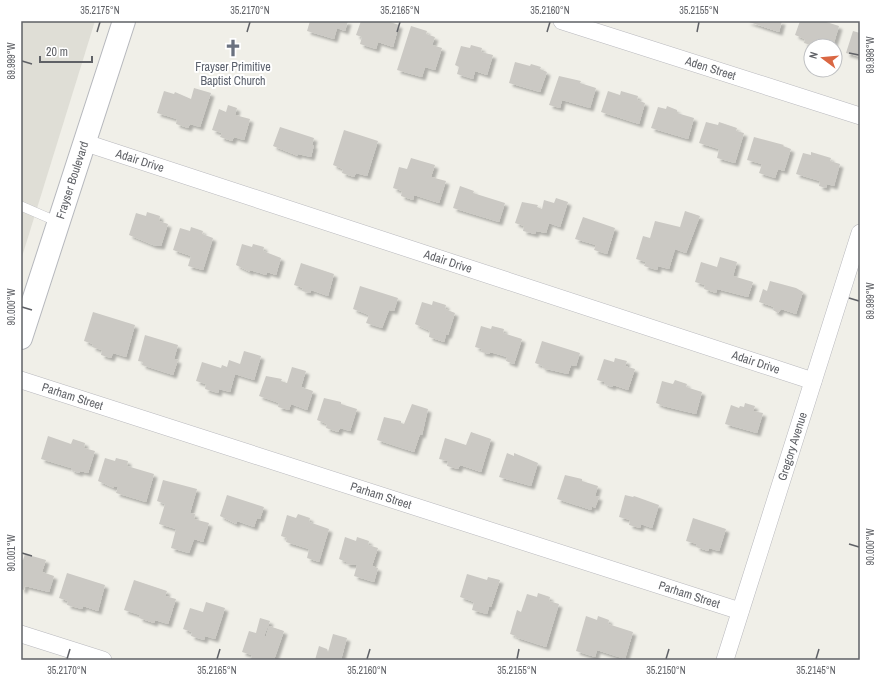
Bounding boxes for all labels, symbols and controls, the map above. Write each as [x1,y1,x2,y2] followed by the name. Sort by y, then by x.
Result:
[80,4,120,17] text: 35.2175°N
[230,4,270,17] text: 35.2170°N
[380,4,420,17] text: 35.2165°N
[530,4,570,17] text: 35.2160°N
[679,4,719,17] text: 35.2155°N
[864,36,877,73] text: 89.998°W
[40,38,92,64] scale bar
[223,38,243,58] church icon: Frayser Primitive Baptist Church
[803,38,843,78] north arrow
[5,42,18,79] text: 89.999°W
[46,44,68,60] text: 20 m
[806,50,821,60] text: N
[682,53,738,84] street label: Aden Street
[195,59,271,89] place label: Frayser Primitive Baptist Church
[52,139,92,221] street label: Frayser Boulevard
[113,145,166,176] street label: Adair Drive
[421,246,474,277] street label: Adair Drive
[864,282,877,319] text: 89.999°W
[5,288,18,325] text: 90.000°W
[729,347,782,378] street label: Adair Drive
[40,379,105,414] street label: Parham Street
[774,410,811,483] street label: Gregory Avenue
[348,478,414,513] street label: Parham Street
[864,528,877,565] text: 90.000°W
[5,534,18,571] text: 90.001°W
[657,577,722,612] street label: Parham Street
[47,664,87,677] text: 35.2170°N
[197,664,237,677] text: 35.2165°N
[347,664,387,677] text: 35.2160°N
[497,664,537,677] text: 35.2155°N
[646,664,686,677] text: 35.2150°N
[796,664,836,677] text: 35.2145°N

